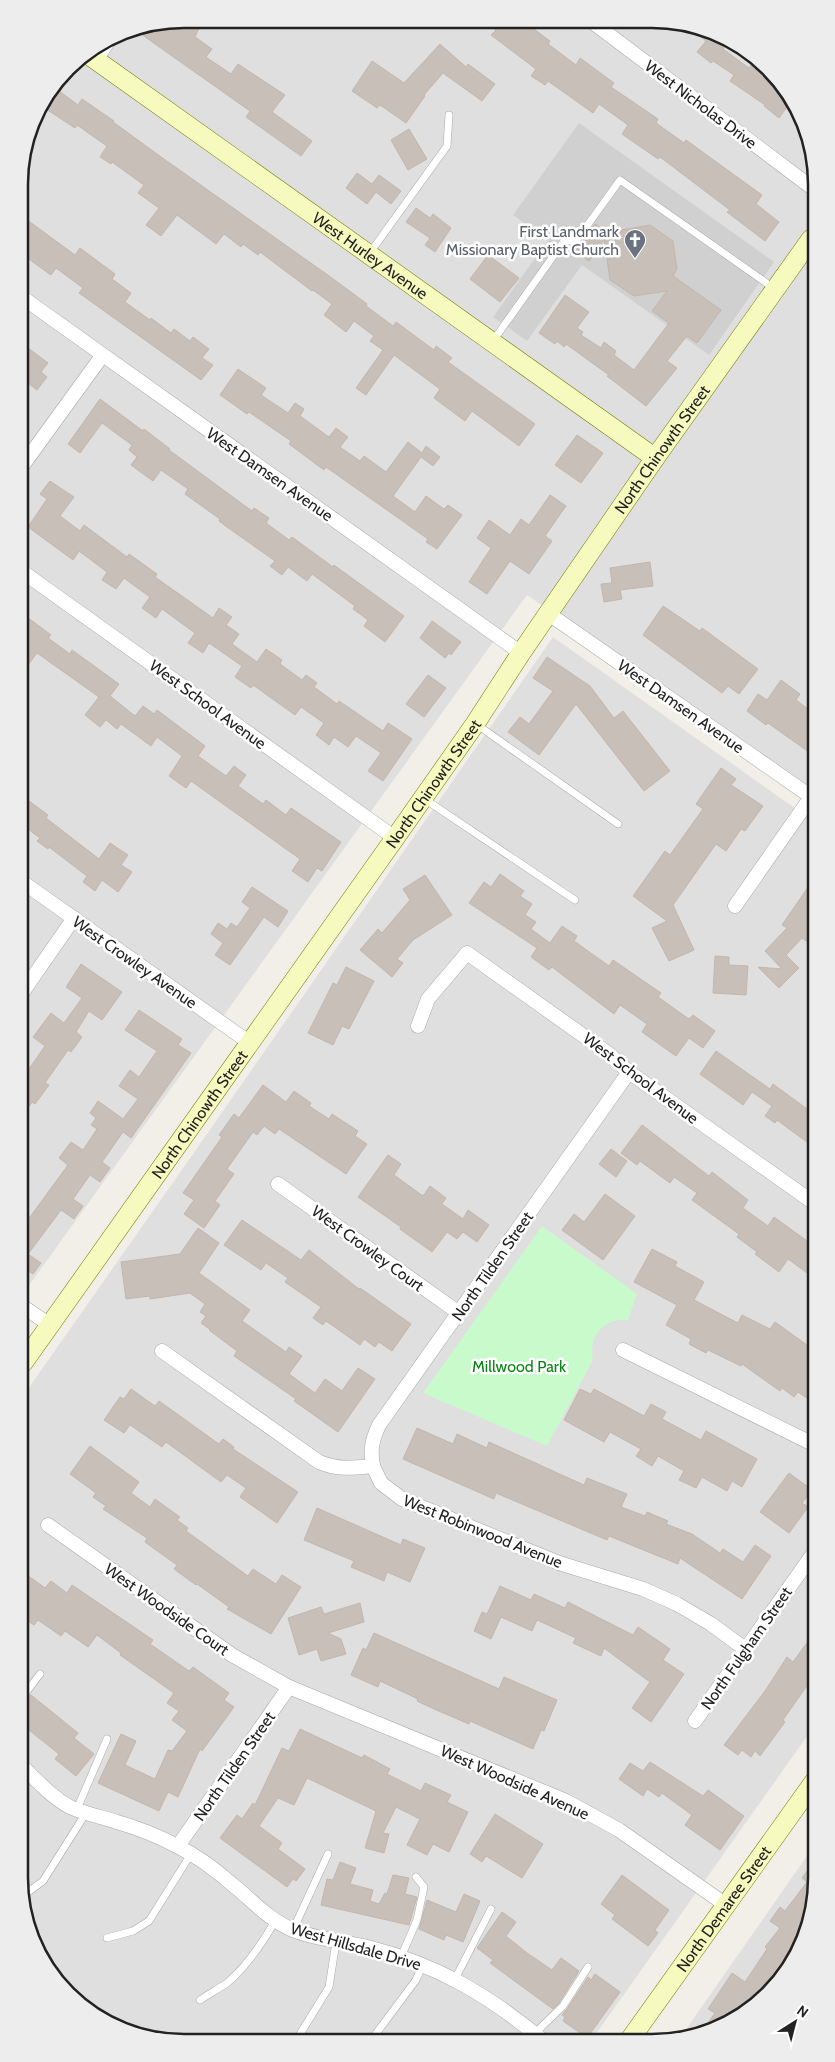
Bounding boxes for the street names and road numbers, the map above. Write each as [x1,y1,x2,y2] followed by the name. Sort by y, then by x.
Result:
[641,56,760,153] street label: West Nicholas Drive
[309,208,431,303] street label: West Hurley Avenue
[611,381,714,517] street label: North Chinowth Street
[203,424,336,525] street label: West Damsen Avenue
[146,656,270,753] street label: West School Avenue
[614,656,747,757] street label: West Damsen Avenue
[382,716,486,852] street label: North Chinowth Street
[69,912,201,1012] street label: West Crowley Avenue
[579,1029,702,1128] street label: West School Avenue
[148,1046,252,1182] street label: North Chinowth Street
[308,1201,428,1296] street label: West Crowley Court
[448,1208,537,1324] street label: North Tilden Street
[400,1491,565,1572] street label: West Robinwood Avenue
[101,1559,233,1660] street label: West Woodside Court
[697,1583,796,1713] street label: North Fulgham Street
[190,1708,279,1824] street label: North Tilden Street
[438,1741,592,1824] street label: West Woodside Avenue
[672,1842,776,1976] street label: North Demaree Street
[288,1919,423,1974] street label: West Hillsdale Drive

